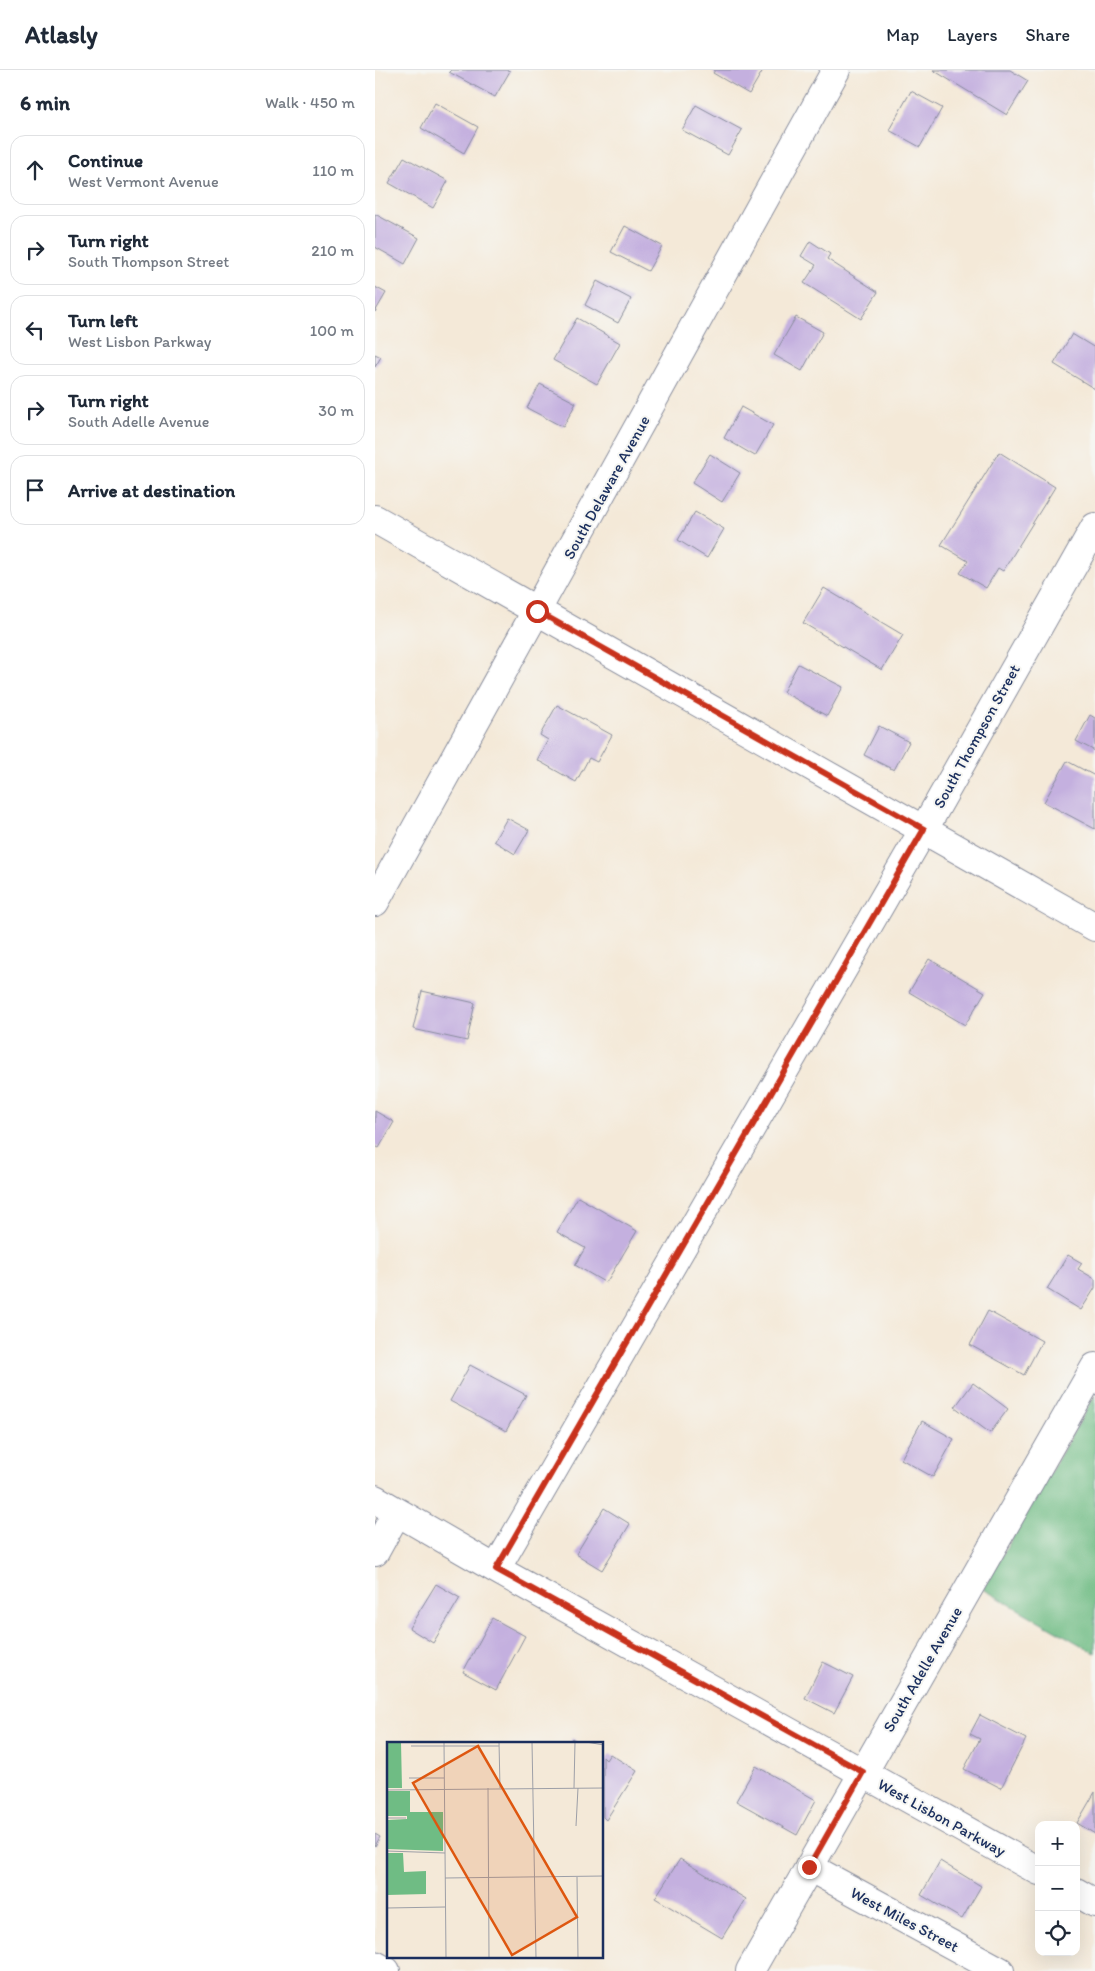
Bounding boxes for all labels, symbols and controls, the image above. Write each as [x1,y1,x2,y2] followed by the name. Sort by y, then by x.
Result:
[25,20,98,49] text: Atlasly
[886,24,919,46] text: Map
[947,24,997,46] text: Layers
[1025,24,1070,46] text: Share
[20,90,70,115] text: 6 min
[265,93,355,112] text: Walk · 450 m
[68,149,143,172] text: Continue
[21,156,49,184] icon: ahead
[312,161,354,180] text: 110 m
[68,172,219,191] text: West Vermont Avenue
[68,229,149,252] text: Turn right
[21,236,49,264] icon: right
[311,241,354,260] text: 210 m
[68,252,229,271] text: South Thompson Street
[68,309,138,332] text: Turn left
[21,316,49,344] icon: left
[310,321,354,340] text: 100 m
[68,332,211,351] text: West Lisbon Parkway
[68,389,149,412] text: Turn right
[21,396,49,424] icon: right
[318,401,354,420] text: 30 m
[68,412,209,431] text: South Adelle Avenue
[559,412,654,562] street label: South Delaware Avenue
[21,476,49,504] icon: arrive
[68,479,235,502] text: Arrive at destination
[526,600,549,623] route start
[929,661,1024,811] street label: South Thompson Street
[879,1603,966,1735] street label: South Adelle Avenue
[387,1742,604,1958] inset map
[874,1774,1009,1861] street label: West Lisbon Parkway
[1035,1821,1080,1956] map controls
[1035,1821,1080,1866] button: +
[798,1856,821,1879] route end
[1035,1866,1080,1911] button: −
[847,1883,962,1956] street label: West Miles Street
[1035,1911,1080,1956] button: locate

